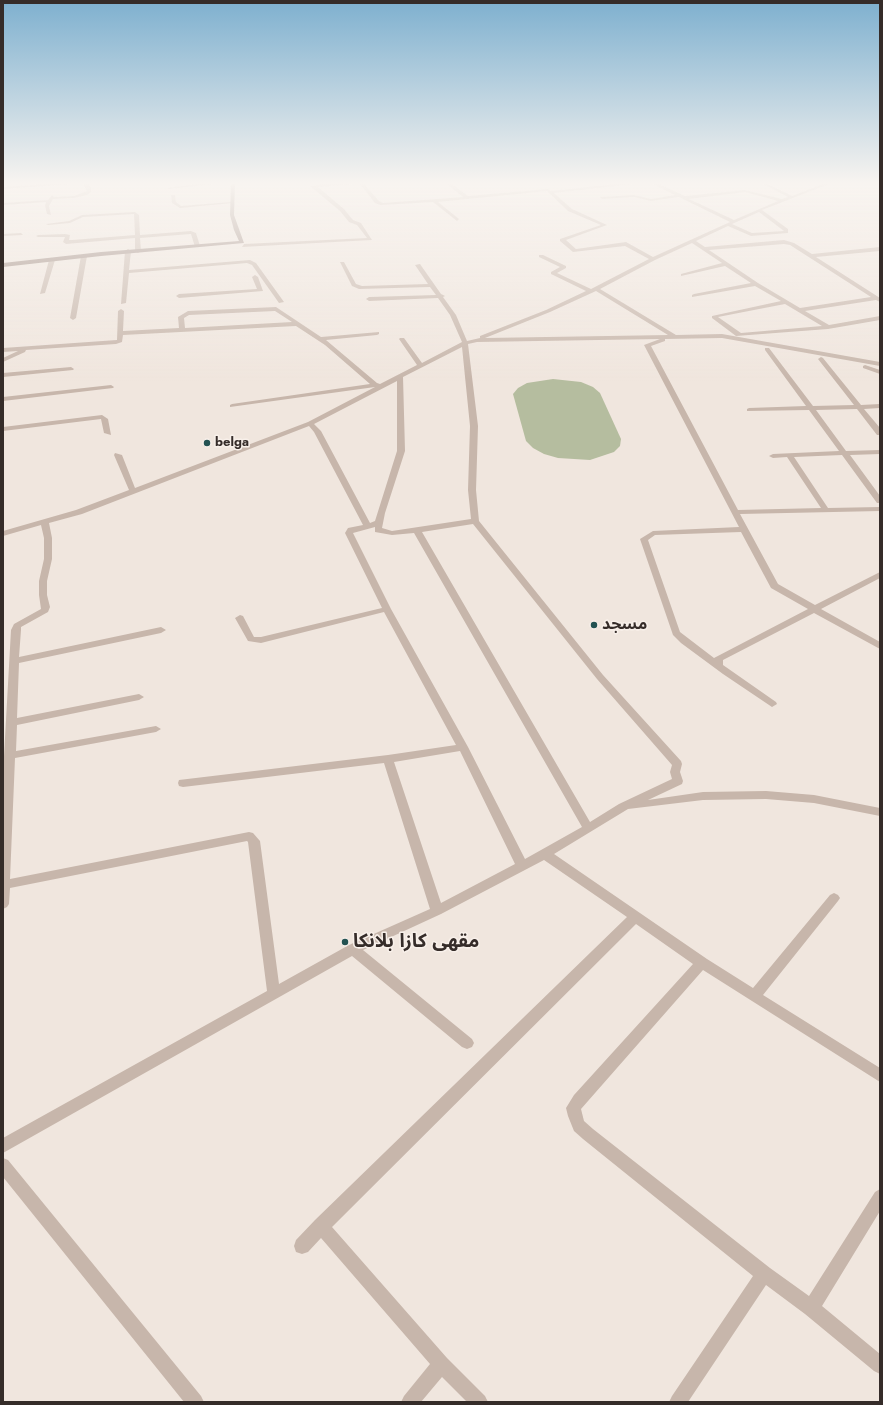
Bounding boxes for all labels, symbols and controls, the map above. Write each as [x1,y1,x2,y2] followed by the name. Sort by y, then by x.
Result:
[215,435,249,451] place label: belga
[202,438,212,448] marker: belga
[602,615,647,635] place label: مسجد
[589,620,599,630] marker: مسجد
[353,931,479,953] place label: مقهى كازا بلانكا
[340,937,350,947] marker: مقهى كازا بلانكا

